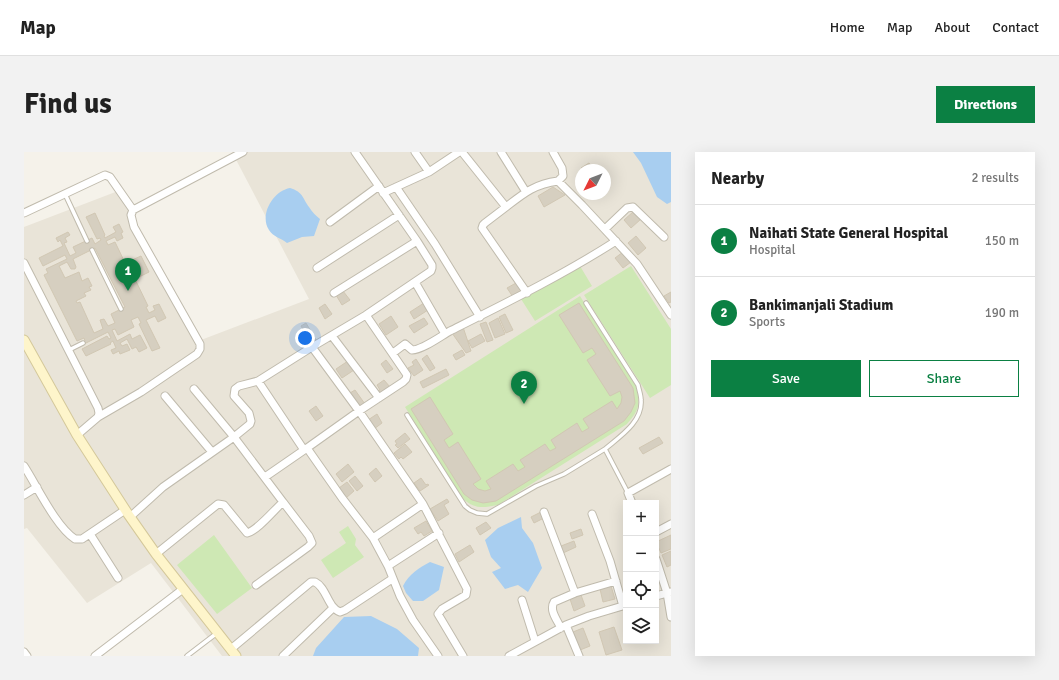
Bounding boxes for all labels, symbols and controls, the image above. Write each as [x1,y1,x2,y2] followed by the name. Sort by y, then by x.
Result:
[20,16,56,40] text: Map
[830,19,865,36] text: Home
[887,19,912,36] text: Map
[934,19,970,36] text: About
[992,19,1039,36] text: Contact
[936,86,1035,123] button: Directions
[24,87,112,121] text: Find us
[575,164,611,200] north arrow
[711,168,764,189] text: Nearby
[971,170,1019,186] text: 2 results
[749,224,948,242] text: Naihati State General Hospital
[720,233,728,249] text: 1
[985,233,1019,249] text: 150 m
[749,242,796,258] text: Hospital
[115,258,141,291] pin: 1
[749,296,893,314] text: Bankimanjali Stadium
[720,305,728,321] text: 2
[985,305,1019,321] text: 190 m
[749,314,785,330] text: Sports
[295,328,315,348] your location
[711,360,861,397] button: Save
[869,360,1019,397] button: Share
[511,371,537,404] pin: 2
[623,500,659,644] map controls
[623,500,659,536] button: +
[623,536,659,572] button: −
[623,572,659,608] button: locate
[623,608,659,644] button: layers

